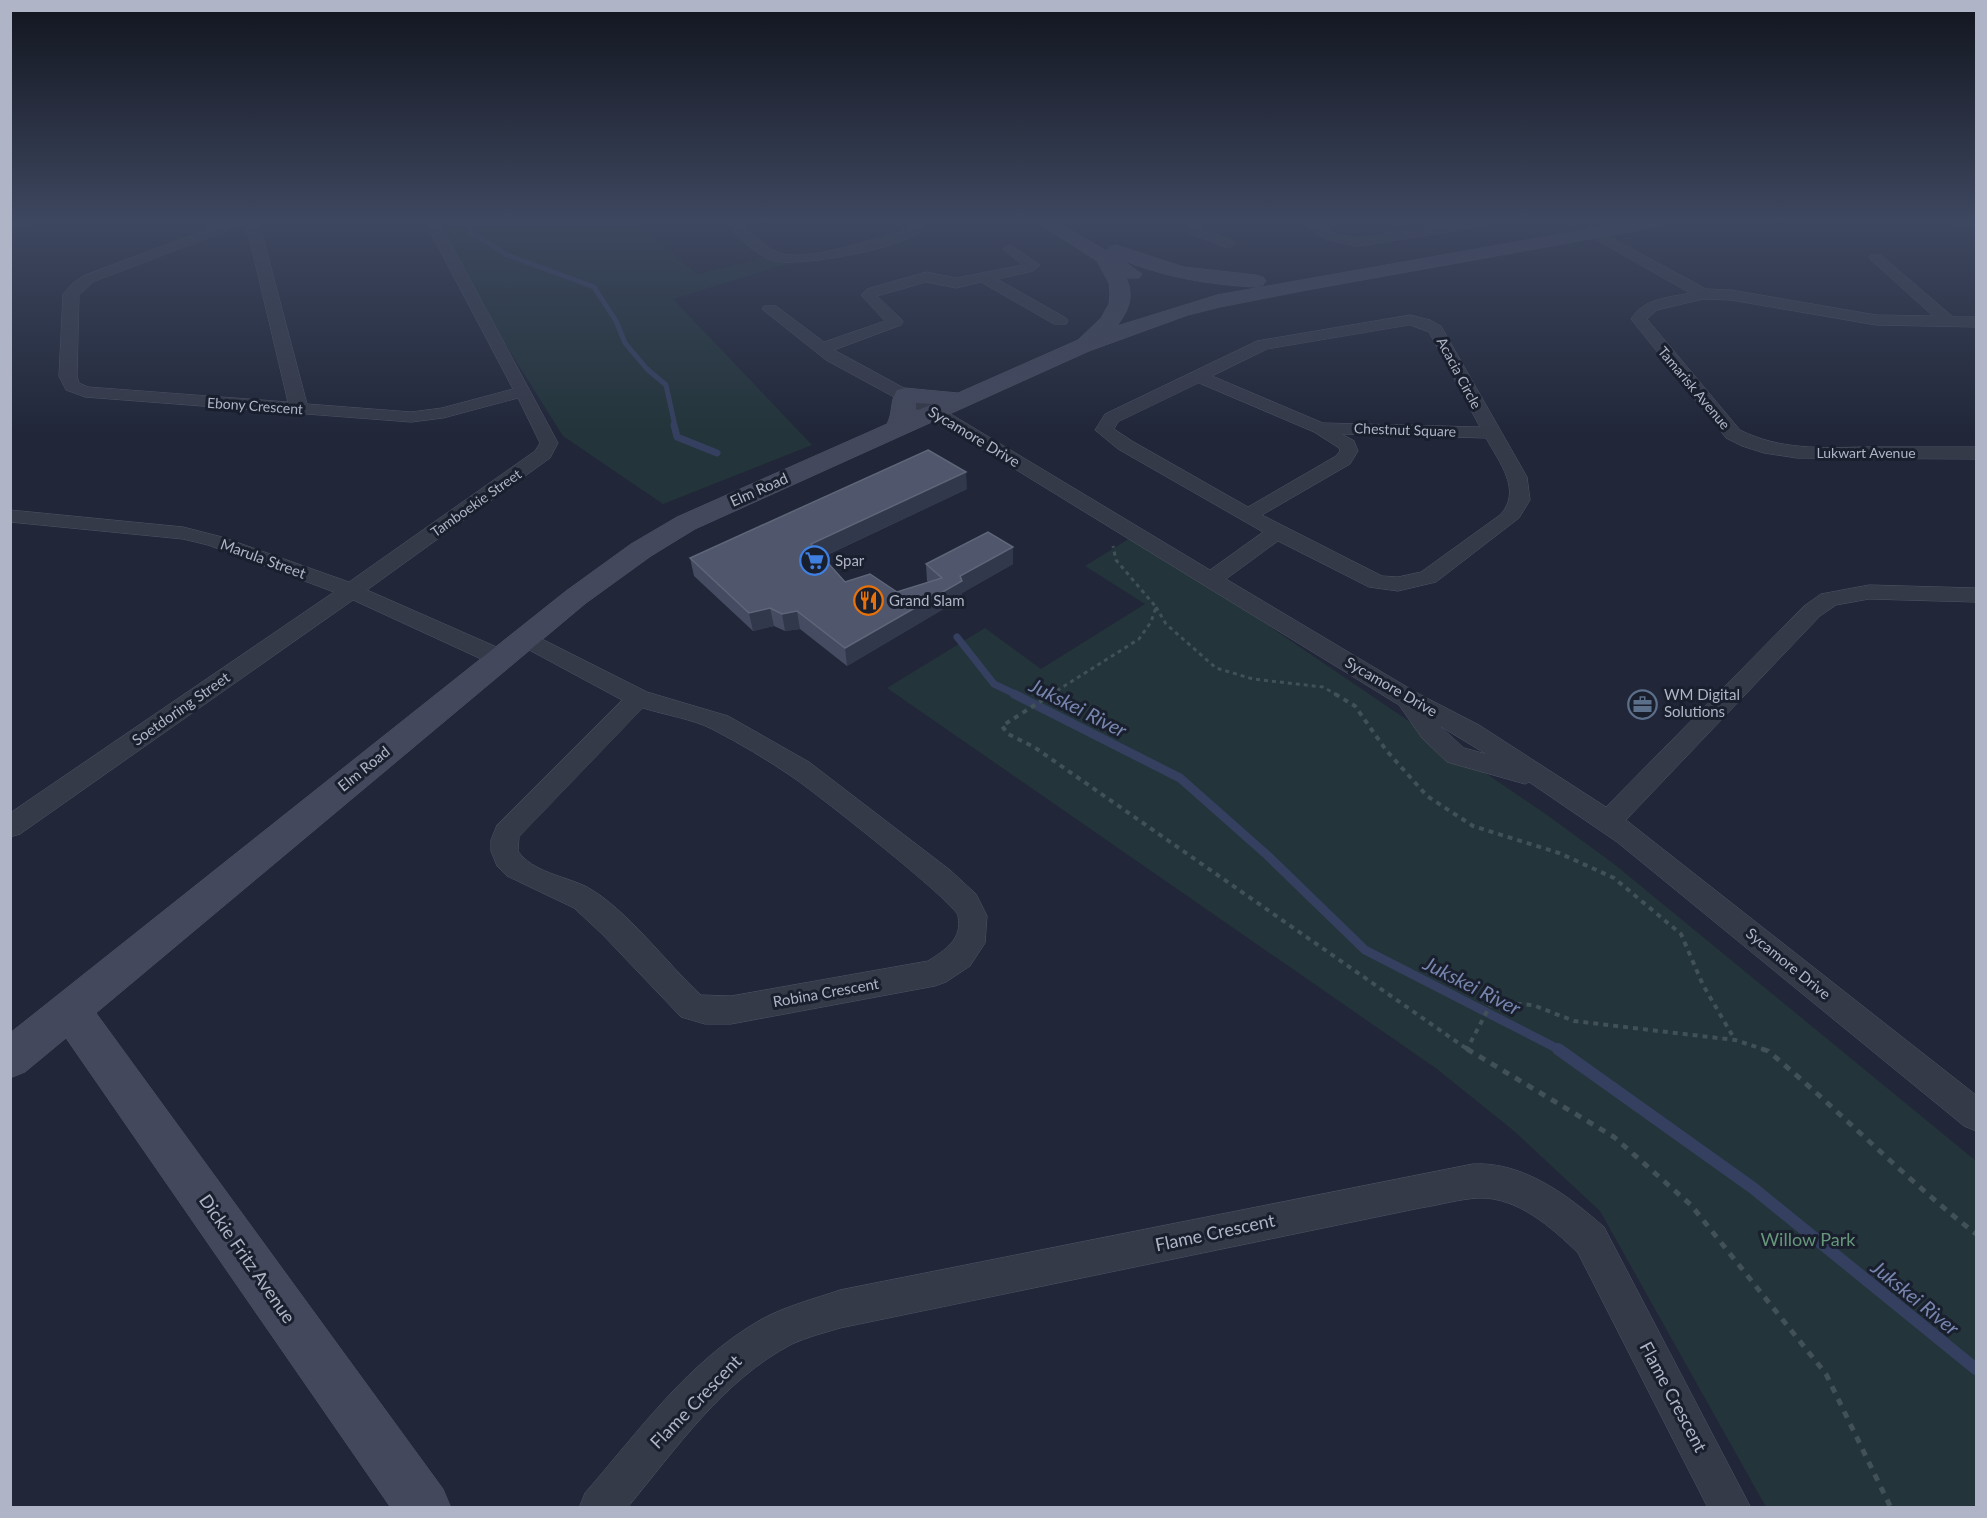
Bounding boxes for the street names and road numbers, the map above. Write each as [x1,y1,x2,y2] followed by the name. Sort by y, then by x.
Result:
[1434,334,1485,411] street label: Acacia Circle
[1655,343,1734,433] street label: Tamarisk Avenue
[206,394,304,417] street label: Ebony Crescent
[926,402,1024,471] street label: Sycamore Drive
[1354,419,1456,440] street label: Chestnut Square
[1816,444,1916,461] street label: Lukwart Avenue
[427,465,524,540] street label: Tamboekie Street
[727,468,790,510] street label: Elm Road
[218,534,309,582] street label: Marula Street
[1342,652,1441,720] street label: Sycamore Drive
[128,667,233,749] street label: Soetdoring Street
[334,742,393,795] street label: Elm Road
[1743,924,1835,1003] street label: Sycamore Drive
[771,974,881,1010] street label: Robina Crescent
[195,1190,301,1327] street label: Dickie Fritz Avenue
[1153,1208,1277,1255] street label: Flame Crescent
[1636,1338,1712,1456] street label: Flame Crescent
[645,1349,746,1453] street label: Flame Crescent

